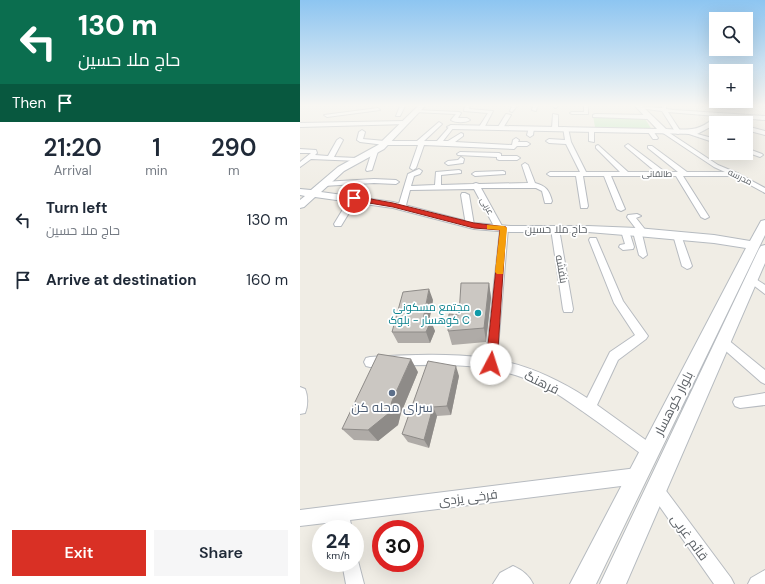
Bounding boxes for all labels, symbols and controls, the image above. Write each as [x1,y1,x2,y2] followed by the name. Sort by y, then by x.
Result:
[78,7,158,44] text: 130 m
[709,12,753,160] map controls
[709,12,753,56] button: search
[12,16,64,68] icon: left
[78,48,180,72] text: حاج ملا حسین
[709,64,753,108] button: +
[54,92,76,114] icon: arrive
[12,93,46,113] text: Then
[709,116,753,160] button: −
[43,132,102,163] text: 21:20
[152,132,161,163] text: 1
[211,132,257,163] text: 290
[54,162,92,179] text: Arrival
[145,162,167,179] text: min
[228,162,240,179] text: m
[726,166,754,188] street label: مدرسه
[642,168,673,180] street label: طالقانی
[337,181,371,215] pin
[343,187,365,209] icon: arrive
[477,195,497,217] street label: عربی
[46,198,107,218] text: Turn left
[12,209,34,231] icon: left
[247,210,288,230] text: 130 m
[46,222,120,239] text: حاج ملا حسین
[525,222,587,237] street label: حاج ملا حسین
[553,253,571,285] street label: بنفشه
[12,269,34,291] icon: arrive
[46,270,197,290] text: Arrive at destination
[246,270,288,290] text: 160 m
[388,300,470,327] place label: مجتمع مسکونی کوهسار - بلوک C
[473,308,483,318] marker: مجتمع مسکونی کوهسار - بلوک C
[470,343,512,385] position arrow
[522,367,562,398] street label: فرهنگ
[650,368,697,439] street label: بلوار کوهسار
[387,388,397,398] marker: سرای محله کن
[351,399,433,416] place label: سرای محله کن
[438,485,499,510] street label: فرخی یزدی
[666,511,712,565] street label: قائم غربی
[372,520,424,572] speed limit sign: 30
[326,528,350,554] text: 24
[12,530,146,576] button: Exit
[154,530,288,576] button: Share
[326,549,350,562] text: km/h

